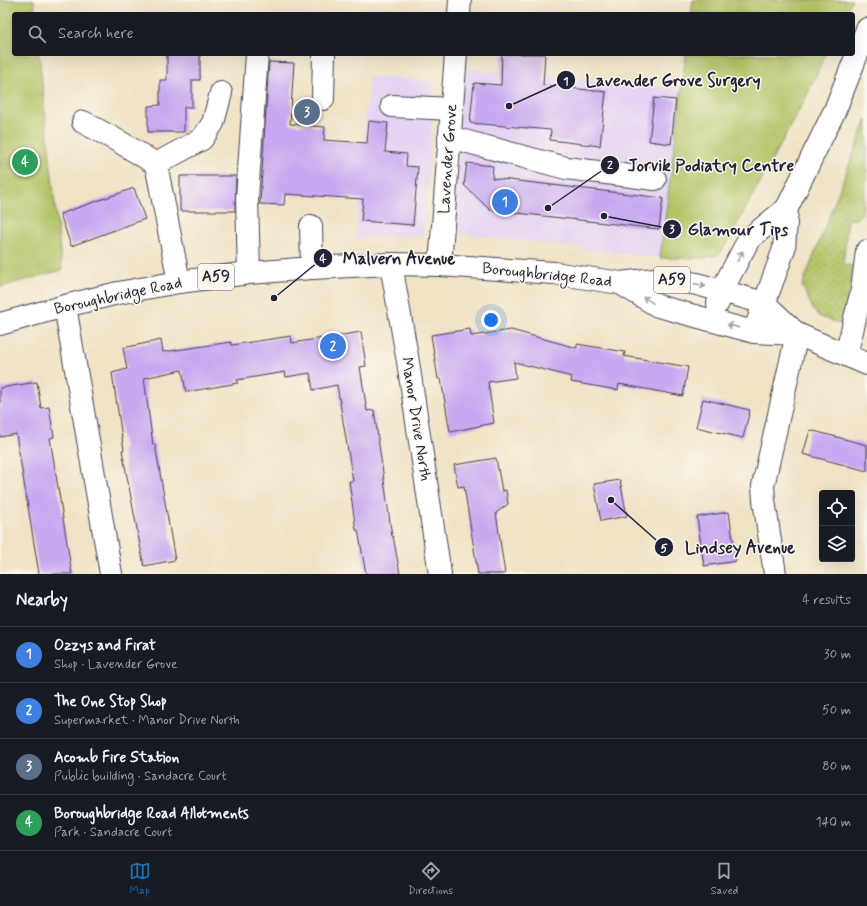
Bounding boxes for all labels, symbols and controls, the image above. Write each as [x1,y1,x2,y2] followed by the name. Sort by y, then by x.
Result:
[12,12,855,56] search box
[26,23,48,45] icon: search
[58,24,134,44] text: Search here
[556,66,770,95] callout: Lavender Grove Surgery
[586,70,761,93] text: Lavender Grove Surgery
[563,74,569,90] text: 1
[294,97,320,127] pin: 3
[434,103,462,215] street label: Lavender Grove
[12,147,38,177] pin: 4
[600,150,802,179] callout: Jorvik Podiatry Centre
[628,155,795,177] text: Jorvik Podiatry Centre
[607,158,613,174] text: 2
[492,187,518,217] pin: 1
[662,215,795,244] callout: Glamour Tips
[688,219,789,241] text: Glamour Tips
[669,222,675,238] text: 3
[313,243,466,272] callout: Malvern Avenue
[343,248,455,270] text: Malvern Avenue
[737,250,744,262] one-way arrow
[320,251,327,267] text: 4
[481,258,613,293] street label: Boroughbridge Road
[198,264,234,290] road number: A59
[654,267,690,293] road number: A59
[52,272,184,321] street label: Boroughbridge Road
[694,282,707,290] one-way arrow
[643,296,654,304] one-way arrow
[481,310,501,330] your location
[726,322,739,329] one-way arrow
[320,331,346,361] pin: 2
[396,356,436,482] street label: Manor Drive North
[819,490,855,562] map controls
[819,490,855,526] button: locate
[819,526,855,562] button: layers
[654,533,805,562] callout: Lindsey Avenue
[685,537,795,559] text: Lindsey Avenue
[660,541,668,557] text: 5
[16,589,68,611] text: Nearby
[802,592,851,609] text: 4 results
[54,636,156,656] text: Ozzys and Firat
[26,646,32,663] text: 1
[824,646,851,663] text: 30 m
[54,656,177,673] text: Shop · Lavender Grove
[54,692,167,712] text: The One Stop Shop
[26,702,32,719] text: 2
[822,702,851,719] text: 50 m
[54,712,240,729] text: Supermarket · Manor Drive North
[54,748,179,768] text: Acomb Fire Station
[26,758,32,775] text: 3
[822,758,851,775] text: 80 m
[54,768,227,785] text: Public building · Sandacre Court
[54,804,249,824] text: Boroughbridge Road Allotments
[25,814,33,831] text: 4
[816,814,851,831] text: 140 m
[54,824,172,841] text: Park · Sandacre Court
[129,860,151,898] tab: Map
[408,860,453,898] tab: Directions
[711,860,738,898] tab: Saved

